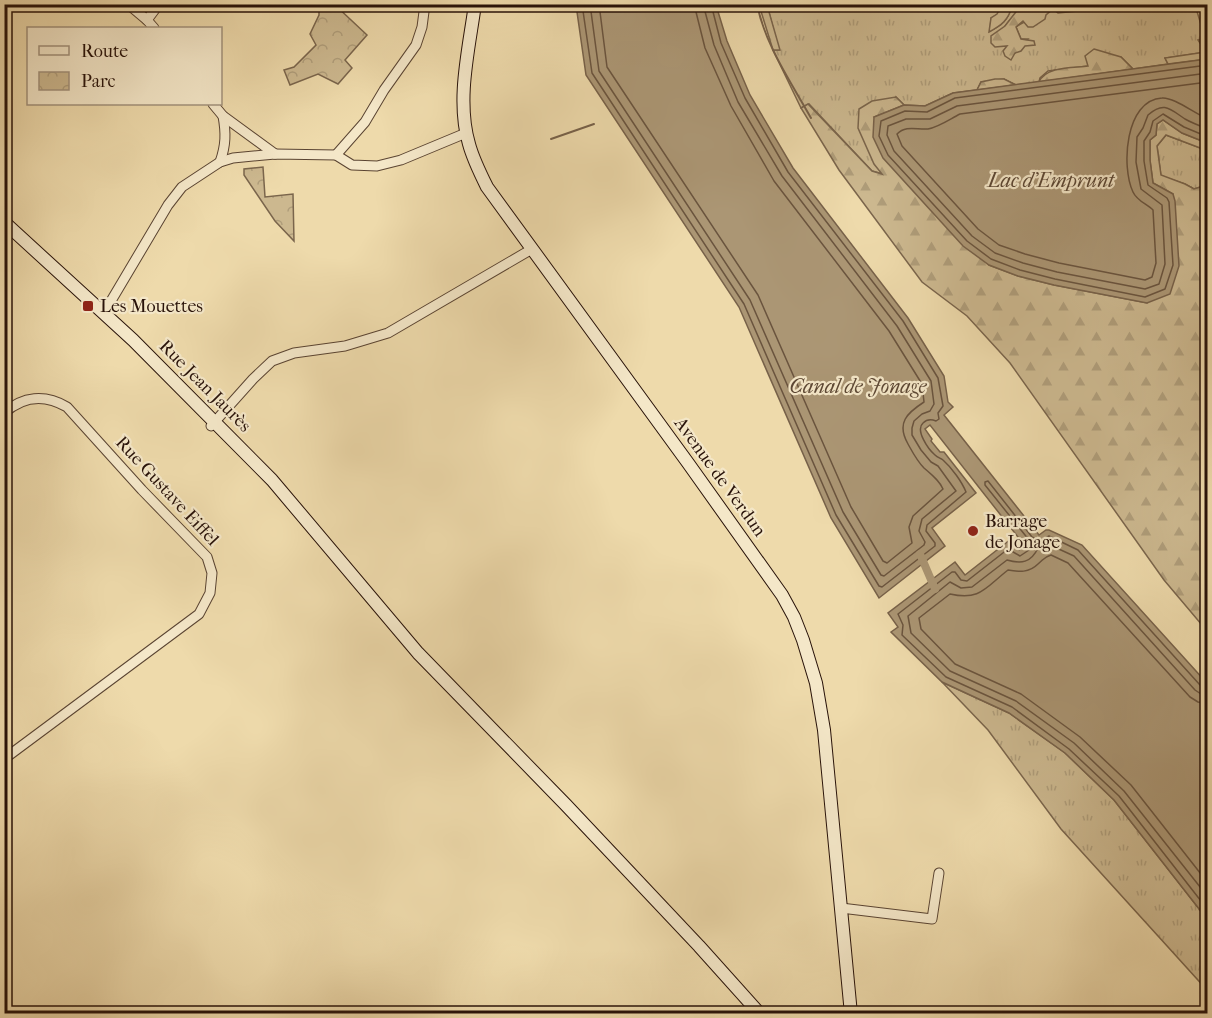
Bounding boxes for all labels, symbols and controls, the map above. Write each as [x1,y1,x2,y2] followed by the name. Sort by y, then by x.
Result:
[27,27,222,105] legend
[81,41,128,62] text: Route
[81,71,116,92] text: Parc
[986,169,1116,192] water label: Lac d'Emprunt
[100,296,203,317] place label: Les Mouettes
[81,299,95,313] marker: Les Mouettes
[155,336,256,437] street label: Rue Jean Jaurès
[789,375,927,398] water label: Canal de Jonage
[669,413,771,541] street label: Avenue de Verdun
[111,432,223,550] street label: Rue Gustave Eiffel
[985,511,1060,553] place label: Barrage de Jonage
[966,524,980,538] marker: Barrage de Jonage

